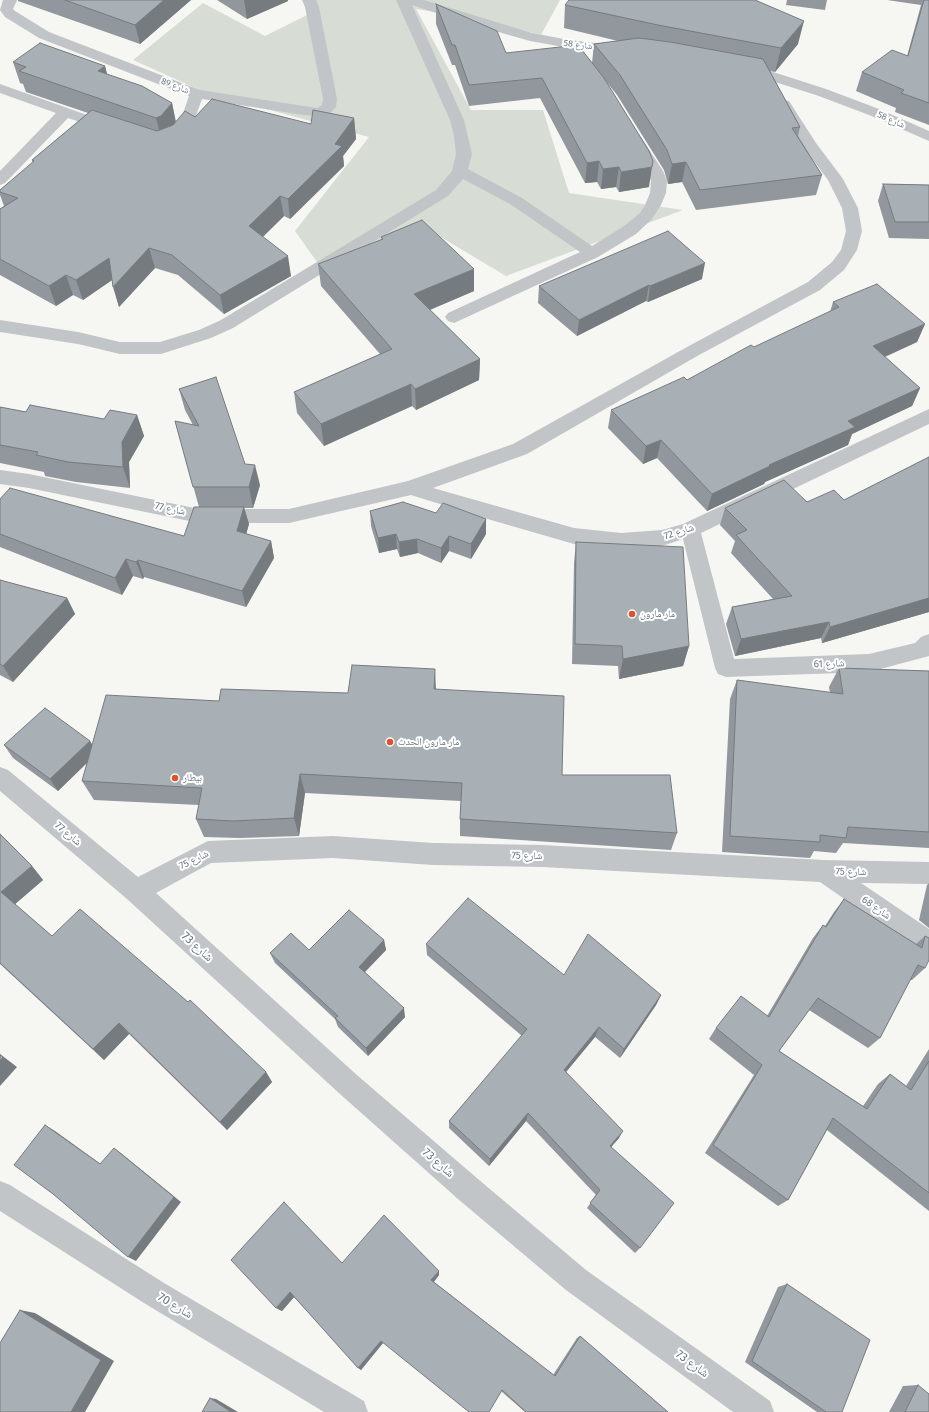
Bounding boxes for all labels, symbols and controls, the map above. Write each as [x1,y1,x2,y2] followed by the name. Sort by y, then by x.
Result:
[563,38,593,52] street label: شارع 58
[160,76,190,96] street label: شارع 89
[876,109,906,131] street label: شارع 58
[154,500,186,518] street label: شارع 77
[662,522,696,542] street label: شارع 72
[640,608,675,620] place label: مار مارون
[627,609,637,619] marker: مار مارون
[813,657,845,671] street label: شارع 61
[398,736,459,748] place label: مار مارون الحدث
[385,737,395,747] marker: مار مارون الحدث
[183,772,202,784] place label: بيطار
[170,773,180,783] marker: بيطار
[52,820,84,848] street label: شارع 77
[177,848,211,872] street label: شارع 75
[511,850,543,862] street label: شارع 75
[835,866,867,878] street label: شارع 75
[859,894,893,922] street label: شارع 68
[178,929,216,965] street label: شارع 73
[419,1145,457,1181] street label: شارع 73
[155,1290,195,1322] street label: شارع 70
[673,1347,711,1381] street label: شارع 73

